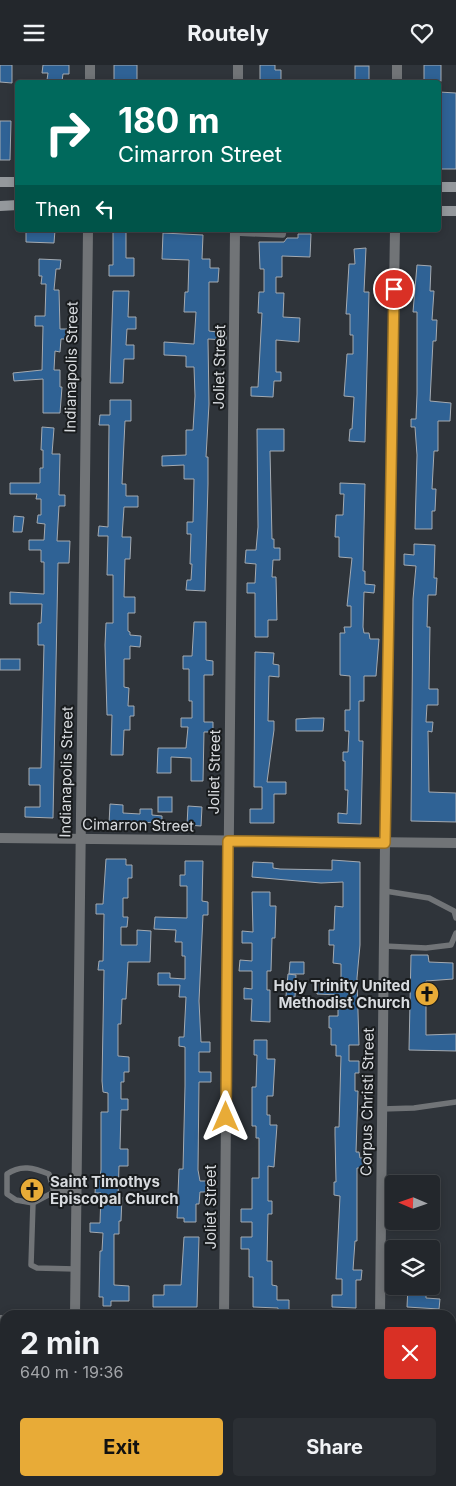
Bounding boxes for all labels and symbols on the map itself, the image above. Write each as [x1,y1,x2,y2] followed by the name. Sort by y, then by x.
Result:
[373,268,415,310] pin
[60,301,82,433] street label: Indianapolis Street
[209,324,229,410] street label: Joliet Street
[55,706,77,838] street label: Indianapolis Street
[204,729,224,815] street label: Joliet Street
[82,815,194,835] street label: Cimarron Street
[273,976,410,1012] place label: Holy Trinity United Methodist Church
[414,981,440,1007] church icon: Holy Trinity United Methodist Church
[356,1028,378,1176] street label: Corpus Christi Street
[199,1090,251,1142] position arrow
[201,1164,220,1250] street label: Joliet Street
[50,1172,179,1208] place label: Saint Timothys Episcopal Church
[385,1175,440,1230] north arrow
[19,1177,45,1203] church icon: Saint Timothys Episcopal Church

